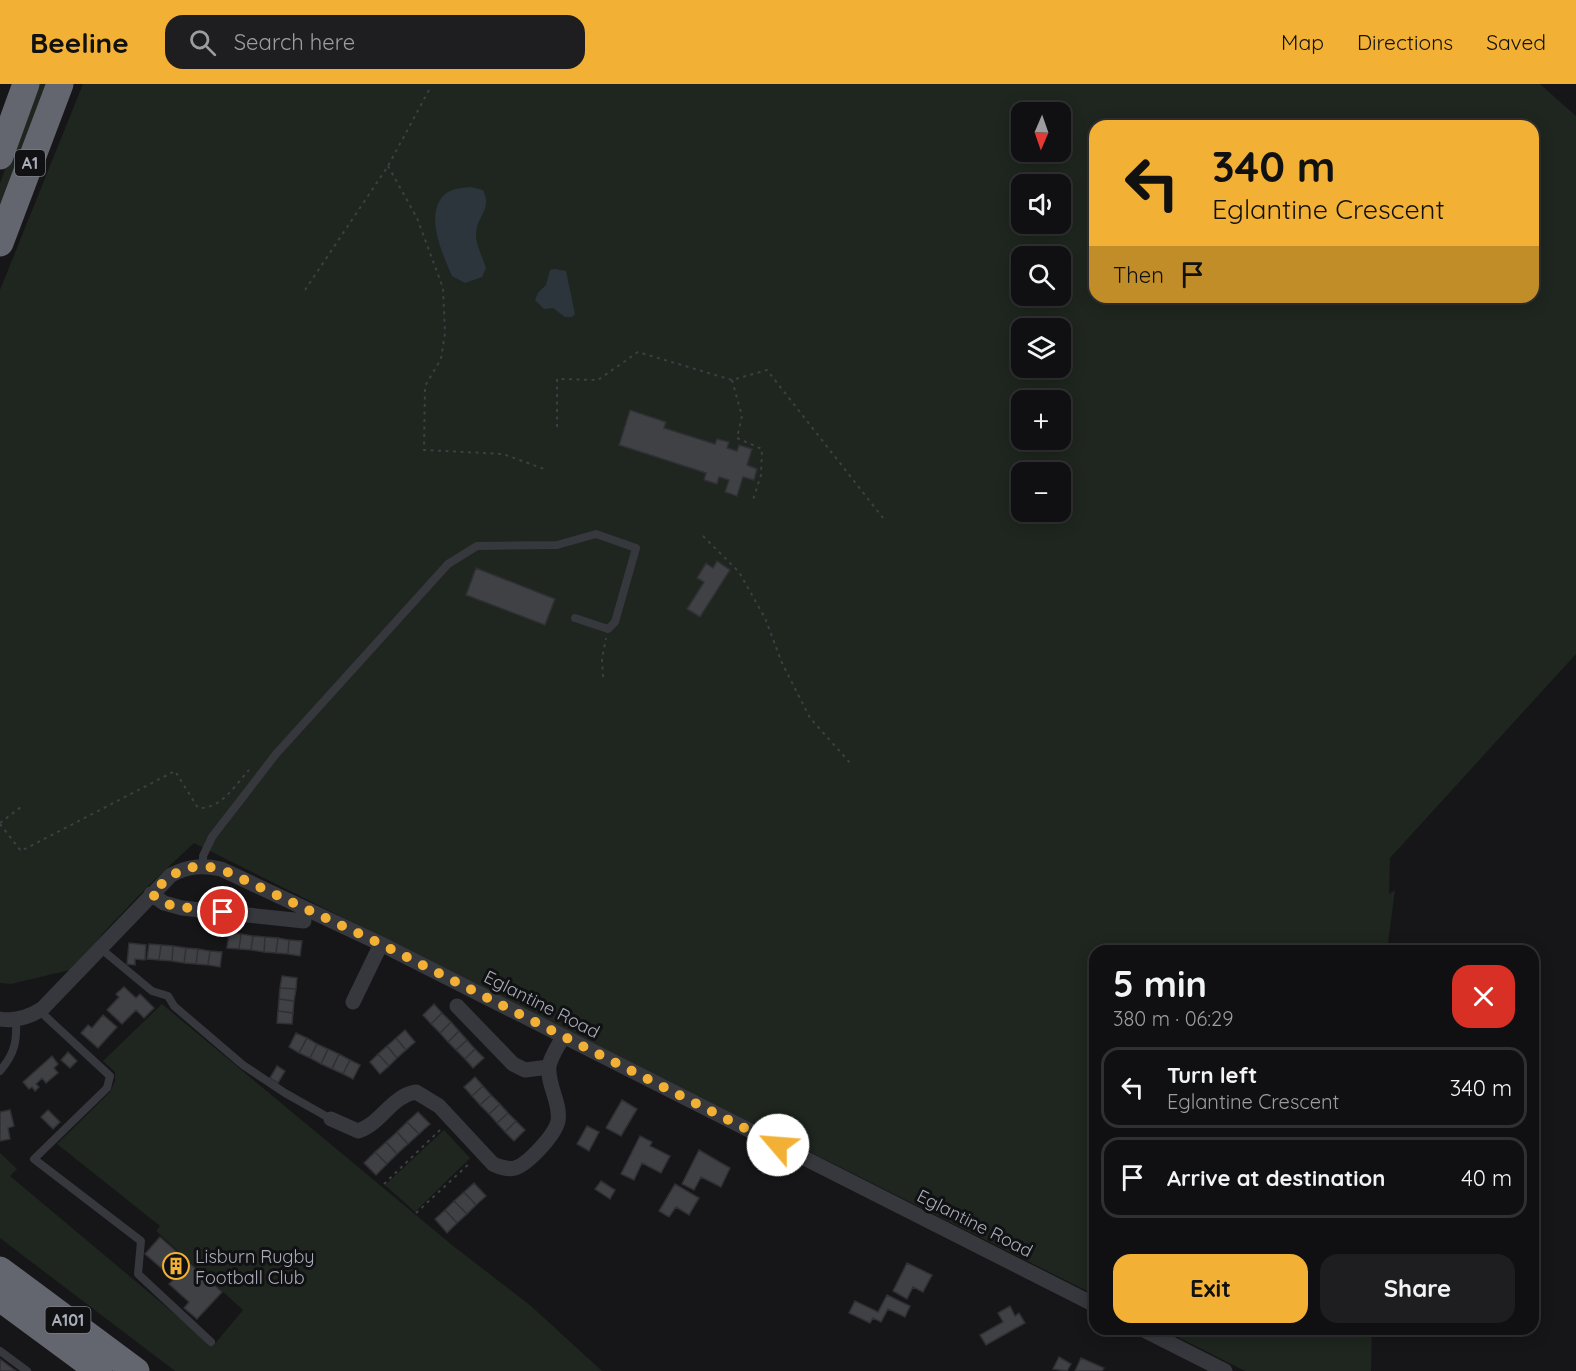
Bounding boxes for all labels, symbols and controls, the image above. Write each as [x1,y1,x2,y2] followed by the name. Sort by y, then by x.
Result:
[165,15,585,69] search box
[30,25,129,60] text: Beeline
[186,26,219,59] icon: search
[234,28,355,56] text: Search here
[1281,29,1324,55] text: Map
[1357,29,1453,55] text: Directions
[1486,29,1546,55] text: Saved
[1011,102,1071,162] north arrow
[1011,102,1071,522] map controls
[1212,140,1336,193] text: 340 m
[1113,144,1191,222] icon: left
[15,150,45,176] road number: A1
[1011,174,1071,234] button: sound
[1212,192,1445,226] text: Eglantine Crescent
[1011,246,1071,306] button: search
[1176,258,1209,291] icon: arrive
[1113,261,1164,289] text: Then
[1011,318,1071,378] button: layers
[1011,390,1071,450] button: +
[1011,462,1071,522] button: −
[197,886,248,937] pin
[206,895,239,928] icon: arrive
[1113,961,1207,1006] text: 5 min
[480,965,604,1043] street label: Eglantine Road
[1452,965,1515,1028] button: close
[1113,1006,1233,1031] text: 380 m · 06:29
[1167,1061,1257,1089] text: Turn left
[1116,1071,1149,1104] icon: left
[1450,1074,1512,1102] text: 340 m
[1167,1089,1339,1114] text: Eglantine Crescent
[746,1113,810,1177] position arrow
[1116,1161,1149,1194] icon: arrive
[1167,1164,1385,1192] text: Arrive at destination
[1461,1164,1512,1192] text: 40 m
[913,1184,1037,1262] street label: Eglantine Road
[195,1245,315,1289] place label: Lisburn Rugby Football Club
[161,1251,191,1281] building icon: Lisburn Rugby Football Club
[1113,1254,1308,1323] button: Exit
[1320,1254,1515,1323] button: Share
[46,1307,90,1333] road number: A101

